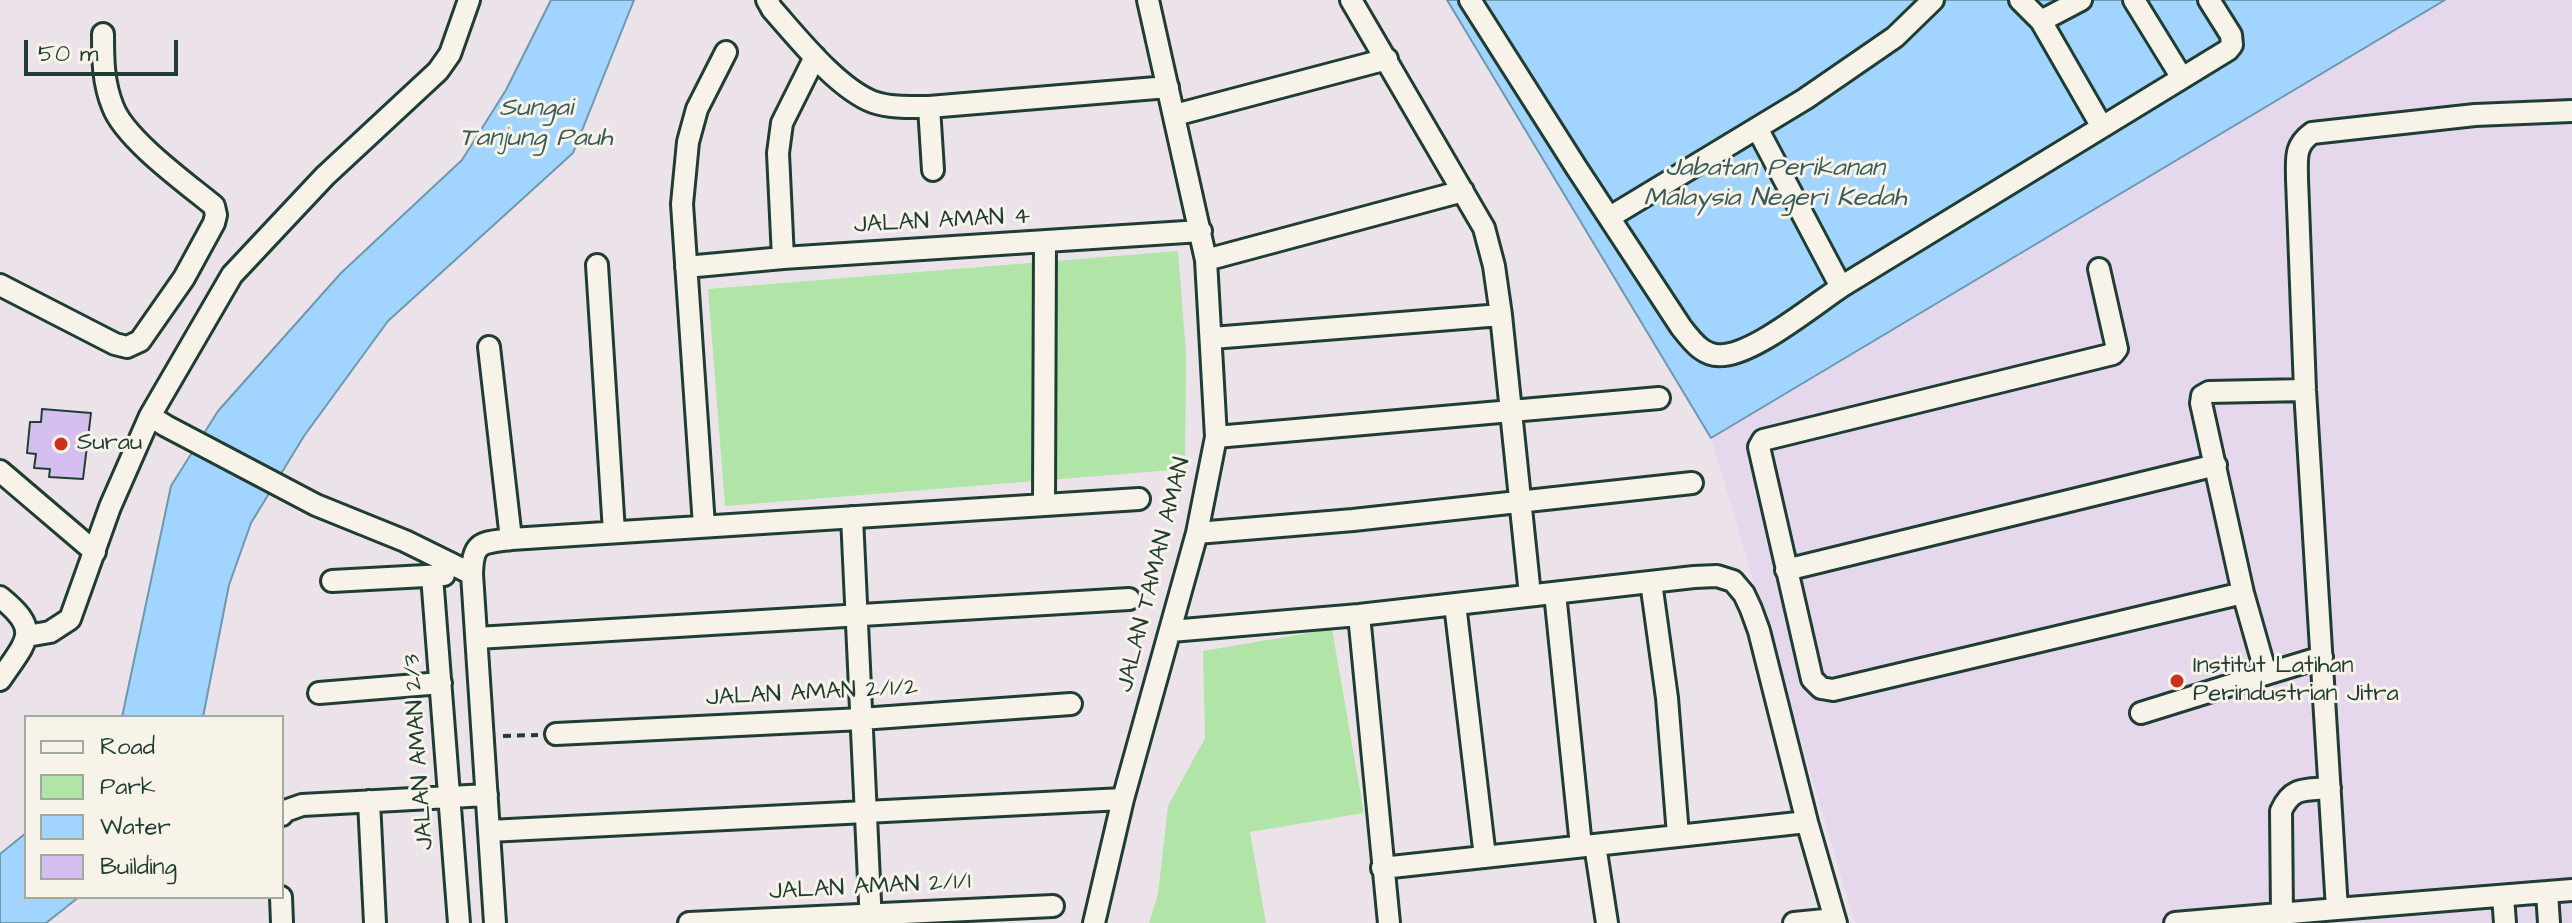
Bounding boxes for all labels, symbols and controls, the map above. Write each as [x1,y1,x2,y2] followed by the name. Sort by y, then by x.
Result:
[28,24,182,74] scale bar
[38,37,98,71] text: 50 m
[460,94,612,156] water label: Sungai Tanjung Pauh
[1644,154,1906,216] water label: Jabatan Perikanan Malaysia Negeri Kedah
[853,203,1031,241] street label: JALAN AMAN 4
[77,430,142,458] place label: Surau
[52,435,70,453] marker: Surau
[1112,455,1198,695] street label: JALAN TAMAN AMAN
[399,653,441,851] street label: JALAN AMAN 2/3
[2193,653,2399,709] place label: Institut Latihan Perindustrian Jitra
[2168,672,2186,690] marker: Institut Latihan Perindustrian Jitra
[705,674,919,714] street label: JALAN AMAN 2/1/2
[24,715,284,899] legend
[100,730,155,764] text: Road
[100,770,156,804] text: Park
[100,810,171,844] text: Water
[100,850,177,884] text: Building
[769,868,971,908] street label: JALAN AMAN 2/1/1

